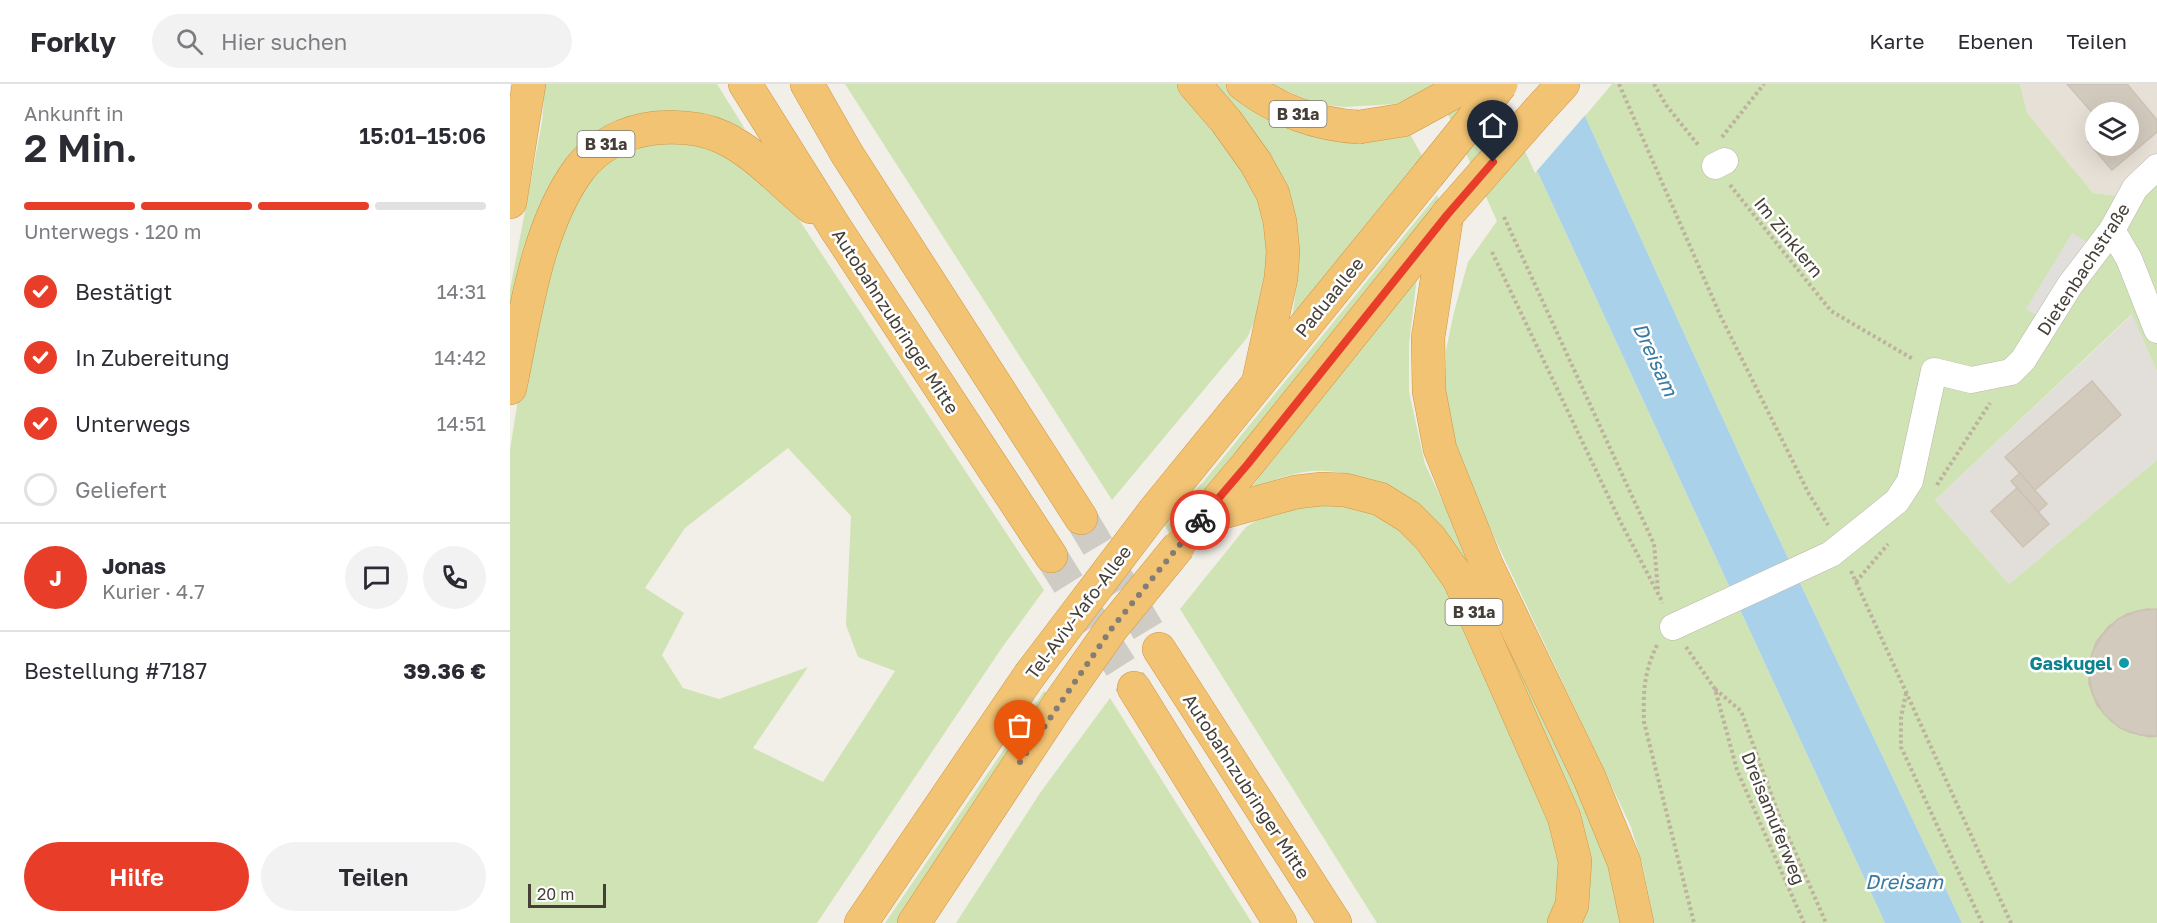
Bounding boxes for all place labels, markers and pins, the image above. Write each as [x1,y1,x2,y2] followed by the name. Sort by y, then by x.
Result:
[1467,100,1518,162] pin
[2029,652,2112,674] place label: Gaskugel
[2117,656,2131,670] marker: Gaskugel
[994,700,1045,762] pin

